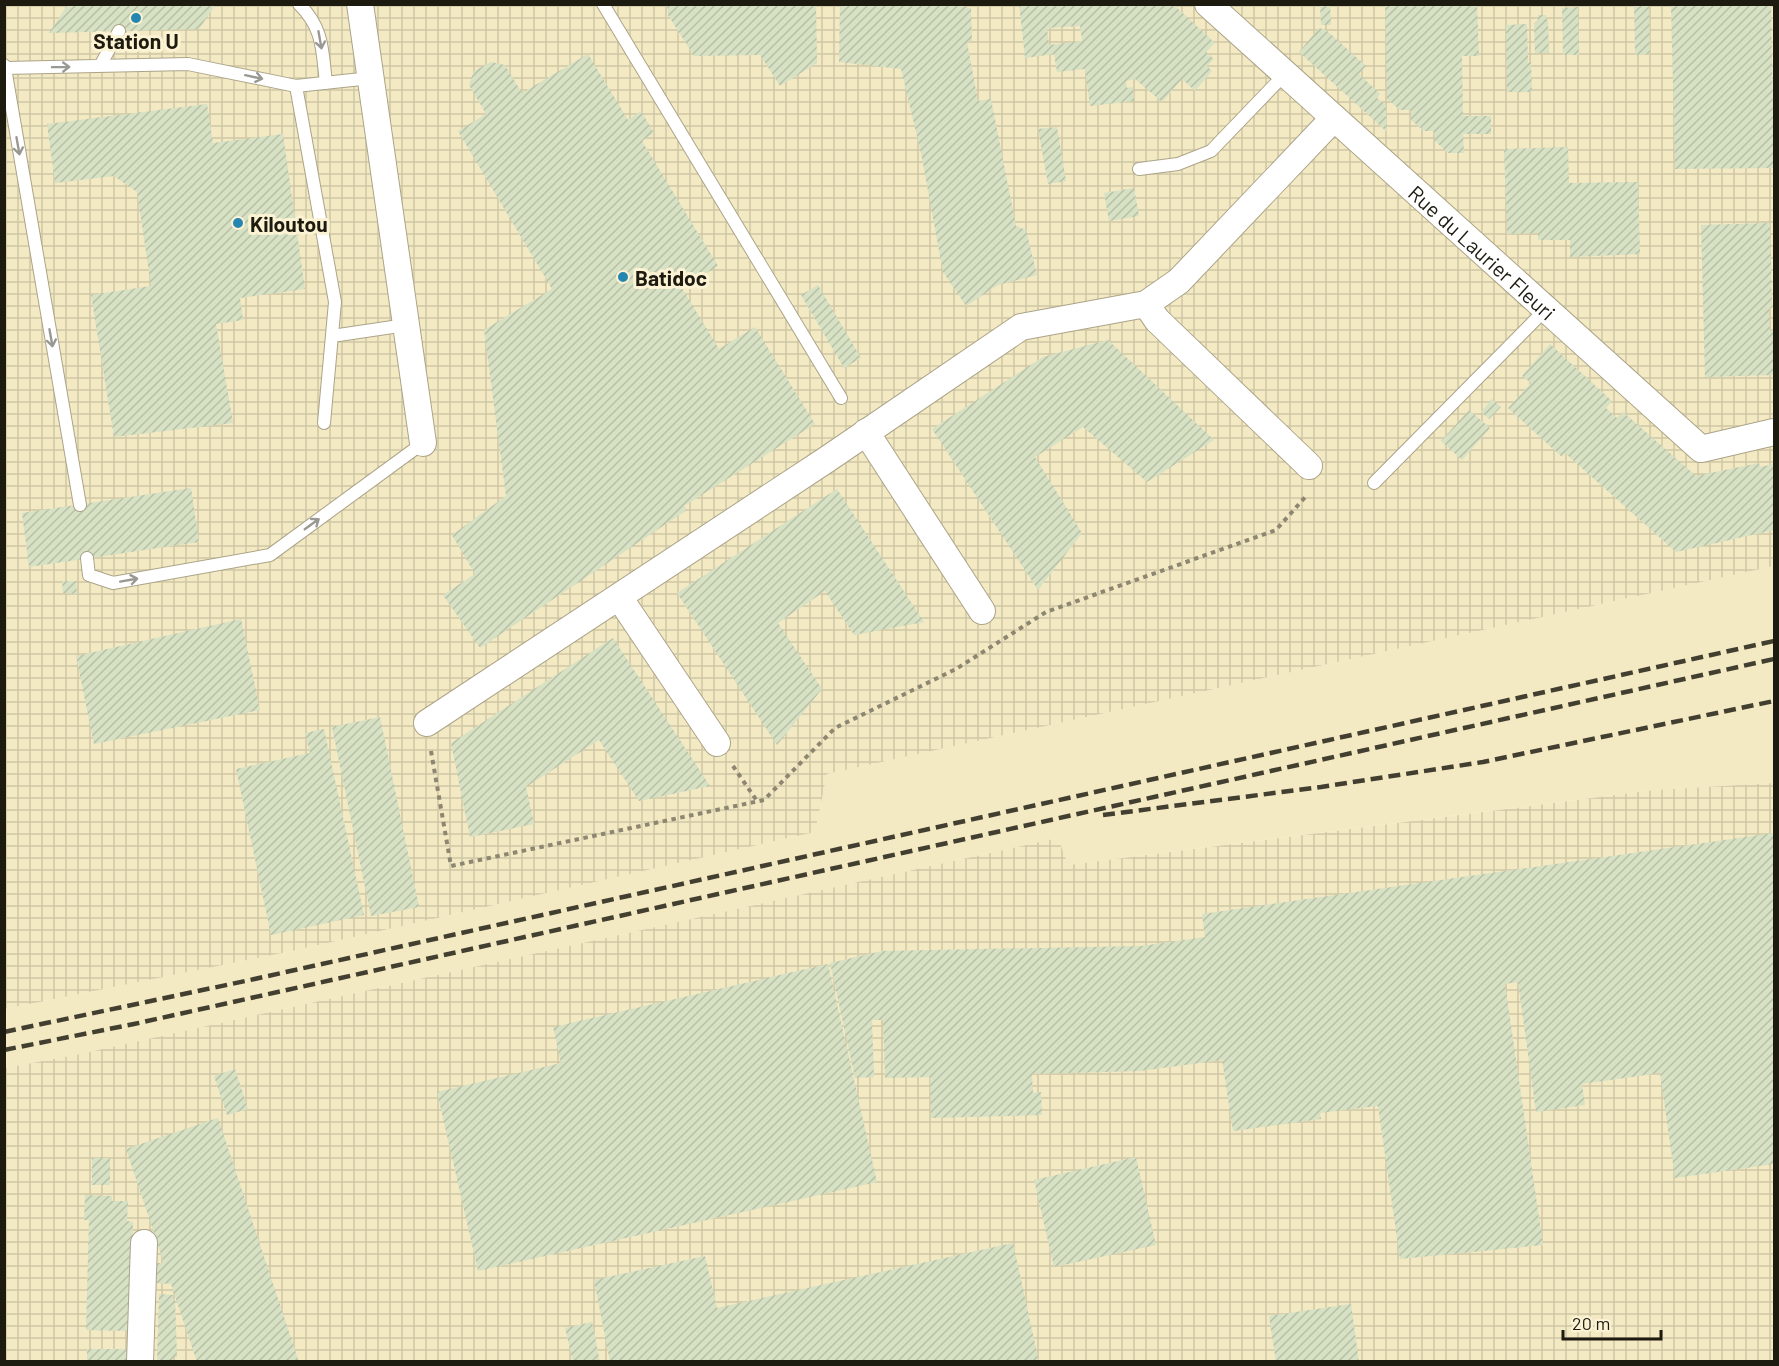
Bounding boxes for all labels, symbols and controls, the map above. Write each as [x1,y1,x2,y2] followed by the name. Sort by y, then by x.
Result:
[129,11,143,25] marker: Station U
[93,28,179,53] place label: Station U
[315,30,326,50] one-way arrow
[50,61,70,72] one-way arrow
[245,72,264,84] one-way arrow
[13,136,24,155] one-way arrow
[1404,179,1561,324] street label: Rue du Laurier Fleuri
[250,211,328,236] place label: Kiloutou
[231,216,245,230] marker: Kiloutou
[635,265,707,290] place label: Batidoc
[616,270,630,284] marker: Batidoc
[46,328,57,348] one-way arrow
[303,518,319,530] one-way arrow
[119,574,138,585] one-way arrow
[1563,1303,1660,1341] scale bar
[1572,1312,1610,1334] text: 20 m

